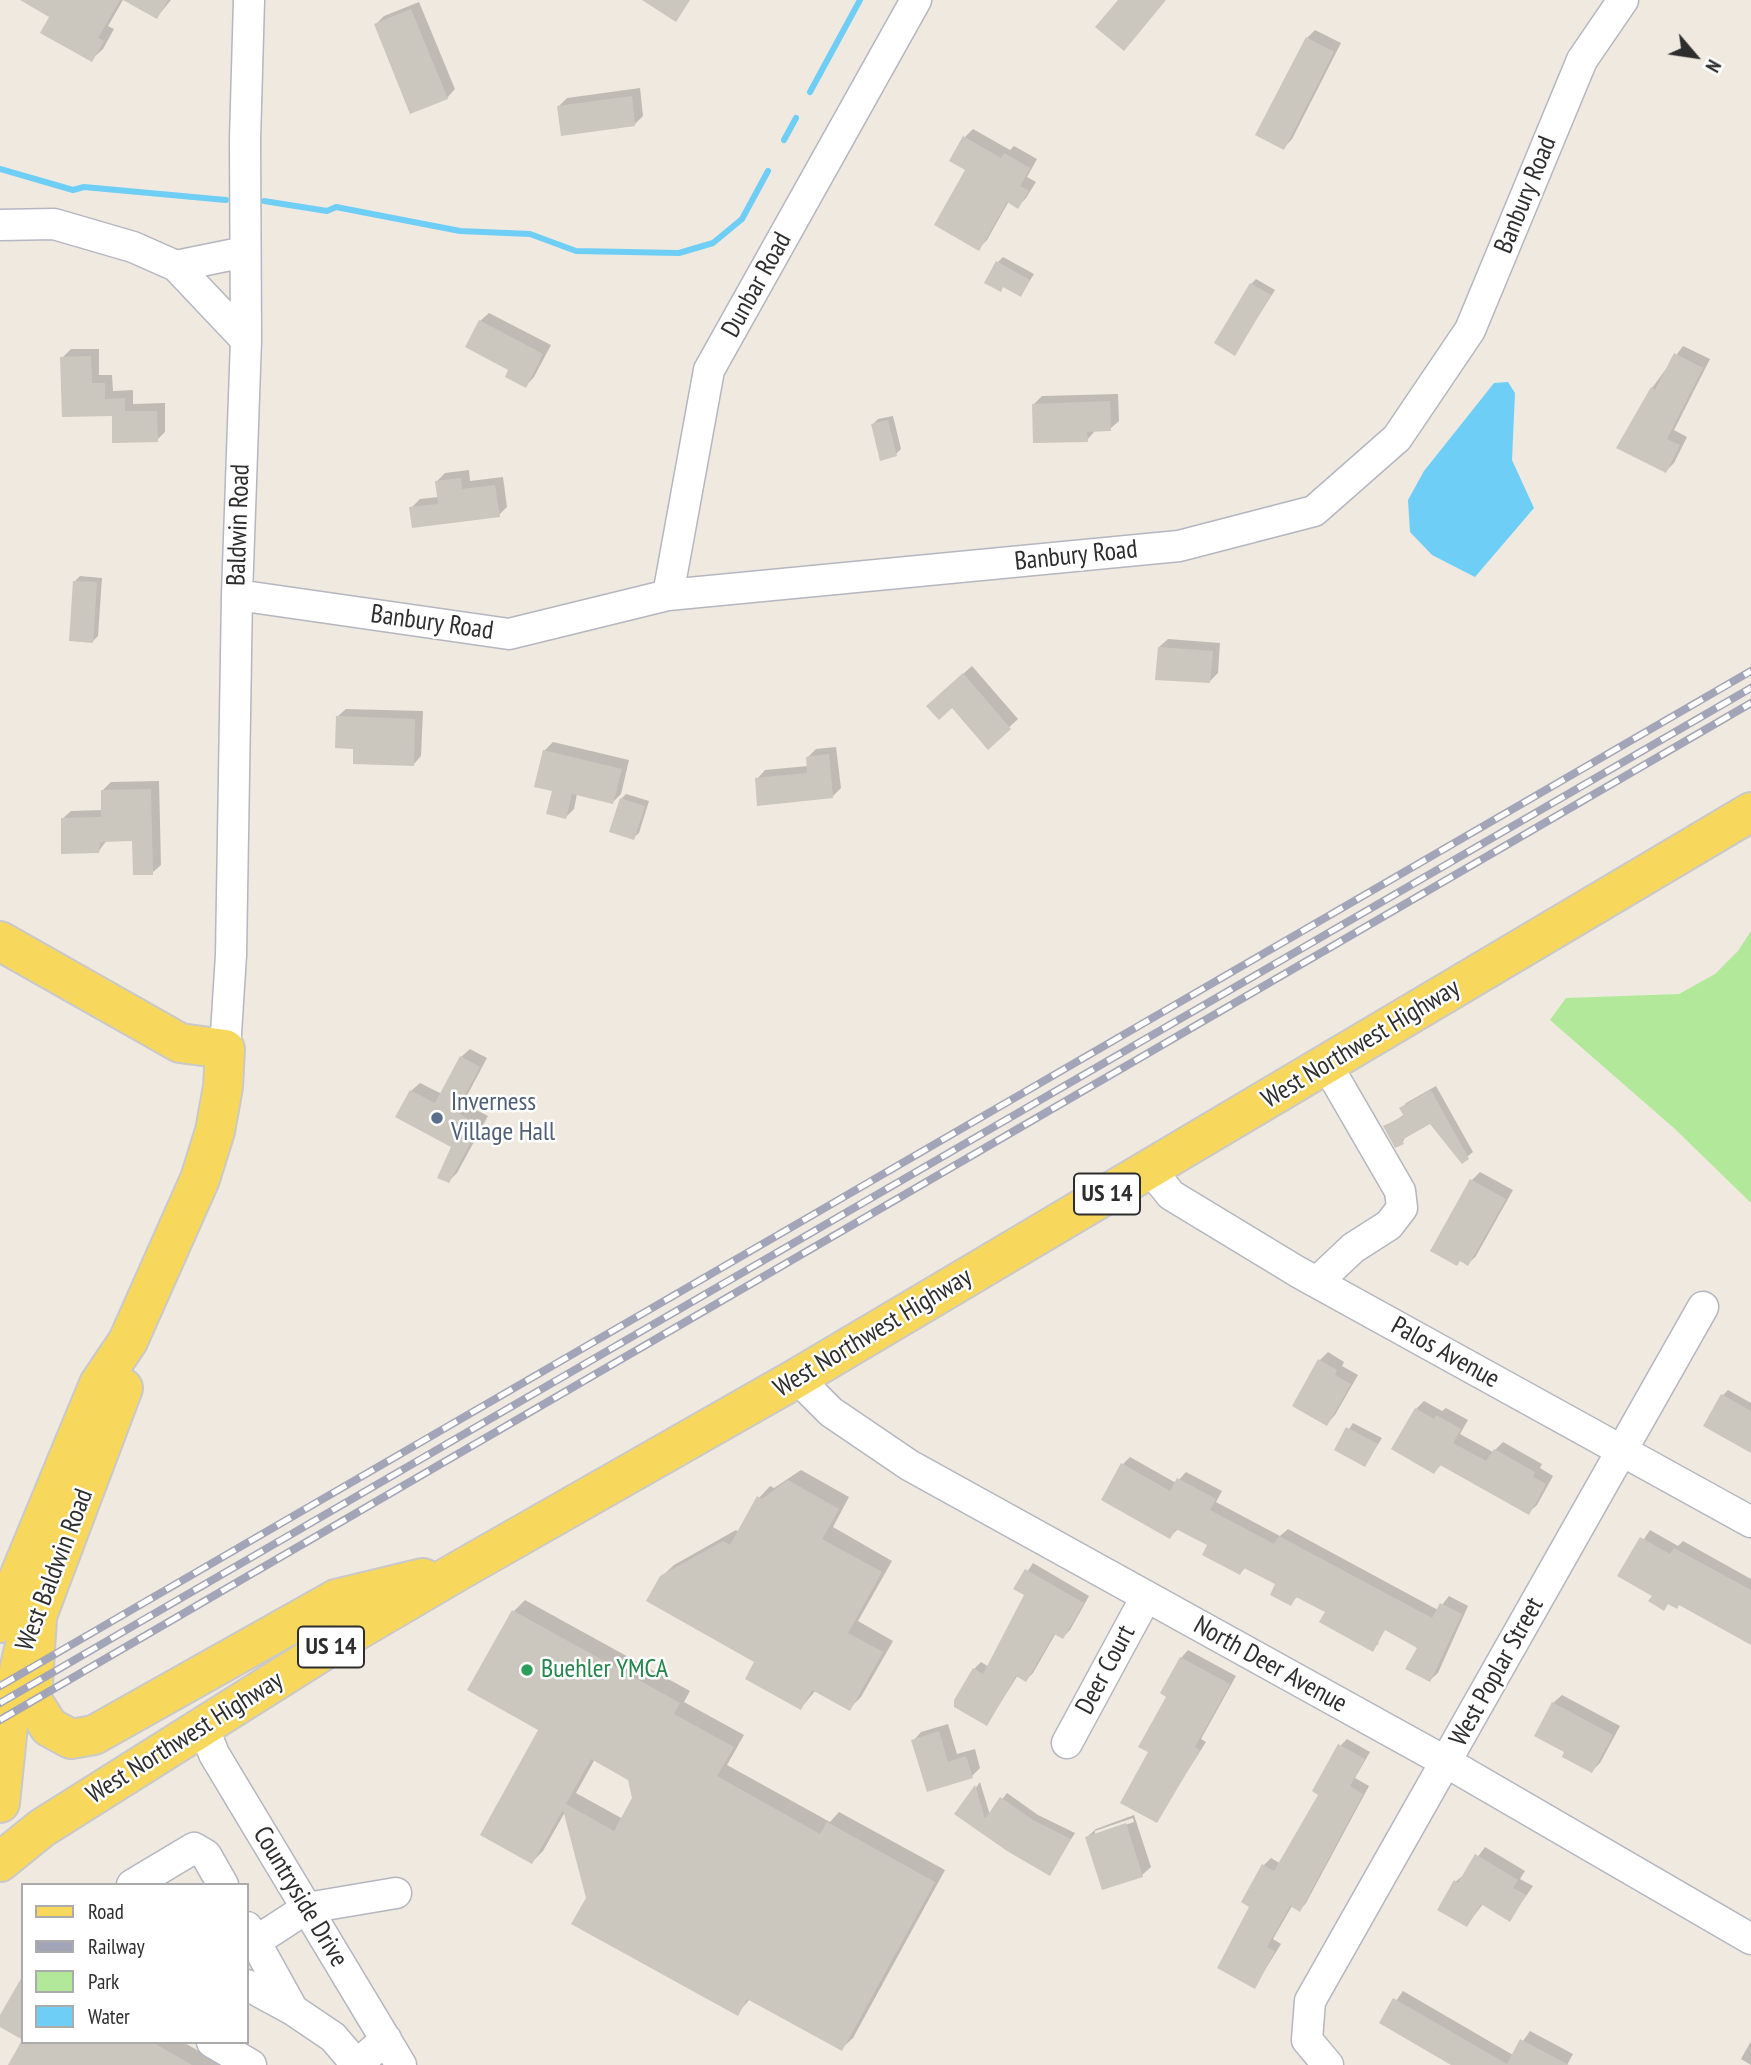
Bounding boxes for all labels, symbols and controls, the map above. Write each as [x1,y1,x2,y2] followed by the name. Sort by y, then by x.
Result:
[1660,21,1730,91] north arrow
[1700,56,1726,76] text: N
[1488,132,1564,258] street label: Banbury Road
[715,227,799,343] street label: Dunbar Road
[221,463,257,587] street label: Baldwin Road
[1013,534,1139,578] street label: Banbury Road
[369,599,495,647] street label: Banbury Road
[1256,973,1466,1115] street label: West Northwest Highway
[451,1087,555,1148] place label: Inverness Village Hall
[429,1110,445,1126] marker: Inverness Village Hall
[1074,1174,1140,1214] road number: US 14
[768,1262,978,1404] street label: West Northwest Highway
[1385,1311,1505,1395] street label: Palos Avenue
[10,1485,100,1655] street label: West Baldwin Road
[1443,1592,1551,1752] street label: West Poplar Street
[1188,1610,1352,1720] street label: North Deer Avenue
[1070,1620,1142,1720] street label: Deer Court
[298,1626,364,1667] road number: US 14
[541,1654,668,1686] place label: Buehler YMCA
[519,1662,535,1678] marker: Buehler YMCA
[81,1665,289,1811] street label: West Northwest Highway
[246,1821,354,1973] street label: Countryside Drive
[21,1883,248,2044] legend
[88,1898,124,1925] text: Road
[88,1933,145,1960] text: Railway
[88,1968,119,1995] text: Park
[88,2003,130,2030] text: Water

